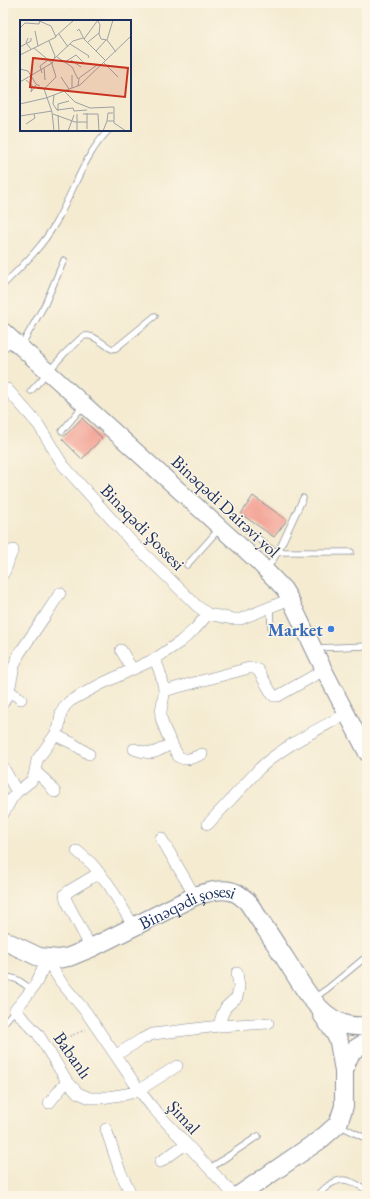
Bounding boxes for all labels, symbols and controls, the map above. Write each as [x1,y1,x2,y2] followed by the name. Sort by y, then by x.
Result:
[20,20,131,131] inset map
[167,450,285,562] street label: Binəqədi Dairəvi yol
[96,479,191,576] street label: Binəqədi Şossesi
[268,618,323,641] place label: Market
[326,624,336,634] marker: Market
[134,879,240,934] street label: Binəqədi şosesi
[49,1027,98,1083] street label: Babanlı
[163,1095,205,1139] street label: Şimal

